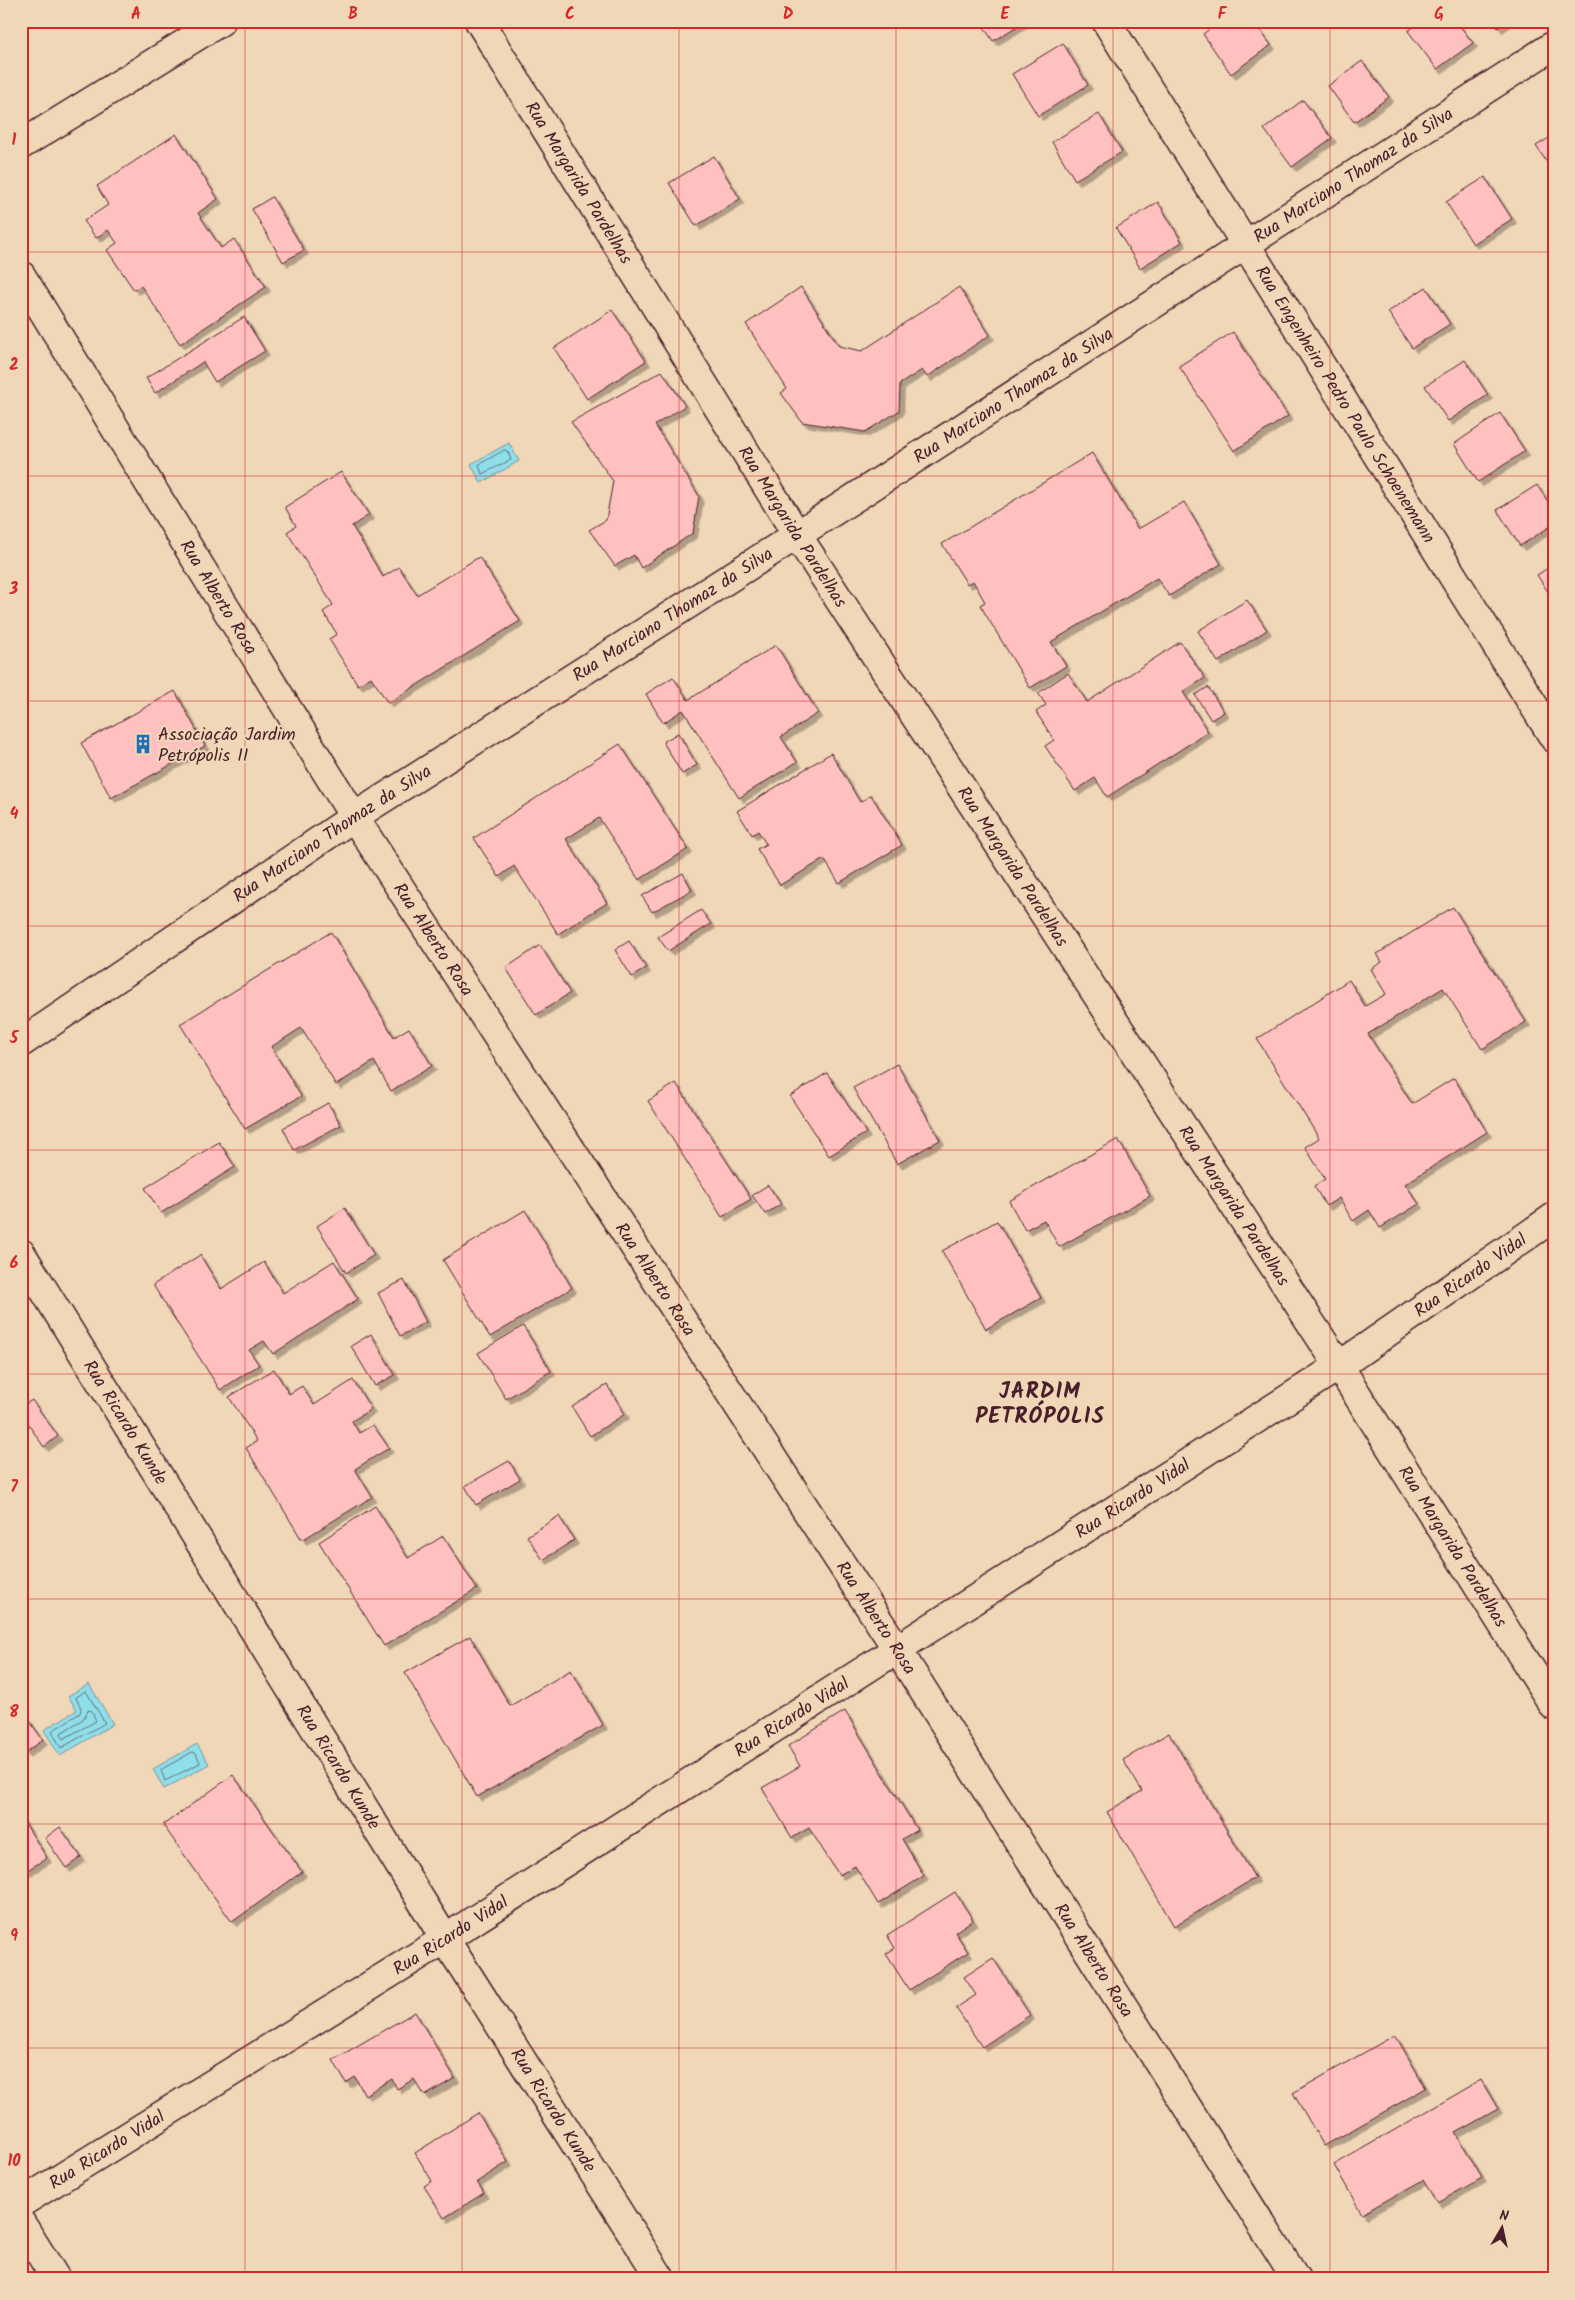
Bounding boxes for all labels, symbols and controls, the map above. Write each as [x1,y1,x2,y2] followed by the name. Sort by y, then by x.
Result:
[131,2,141,27] text: A
[348,2,358,27] text: B
[565,2,575,27] text: C
[783,2,794,27] text: D
[1001,2,1011,27] text: E
[1218,2,1228,27] text: F
[1434,2,1444,27] text: G
[516,96,639,271] street label: Rua Margarida Pardelhas
[1248,101,1460,252] street label: Rua Marciano Thomaz da Silva
[12,128,17,153] text: 1
[1246,261,1442,550] street label: Rua Engenheiro Pedro Paulo Schoenemann
[908,321,1120,472] street label: Rua Marciano Thomaz da Silva
[9,353,19,378] text: 2
[729,441,854,614] street label: Rua Margarida Pardelhas
[171,534,264,661] street label: Rua Alberto Rosa
[567,541,780,690] street label: Rua Marciano Thomaz da Silva
[9,577,19,602] text: 3
[158,721,296,771] place label: Associação Jardim Petrópolis II
[132,733,154,755] building icon: Associação Jardim Petrópolis II
[227,758,438,911] street label: Rua Marciano Thomaz da Silva
[949,781,1075,954] street label: Rua Margarida Pardelhas
[10,802,19,827] text: 4
[385,877,480,1003] street label: Rua Alberto Rosa
[9,1026,20,1051] text: 5
[1170,1120,1296,1293] street label: Rua Margarida Pardelhas
[606,1217,702,1343] street label: Rua Alberto Rosa
[1408,1226,1534,1326] street label: Rua Ricardo Vidal
[10,1251,19,1276] text: 6
[75,1355,174,1491] street label: Rua Ricardo Kunde
[975,1375,1105,1435] district label: JARDIM PETRÓPOLIS
[1070,1451,1197,1548] street label: Rua Ricardo Vidal
[1390,1460,1514,1634] street label: Rua Margarida Pardelhas
[10,1475,18,1500] text: 7
[827,1556,923,1681] street label: Rua Alberto Rosa
[729,1670,856,1766] street label: Rua Ricardo Vidal
[287,1699,387,1836] street label: Rua Ricardo Kunde
[9,1700,19,1725] text: 8
[388,1889,515,1984] street label: Rua Ricardo Vidal
[1046,1898,1140,2024] street label: Rua Alberto Rosa
[10,1924,18,1949] text: 9
[502,2043,603,2179] street label: Rua Ricardo Kunde
[44,2103,172,2198] street label: Rua Ricardo Vidal
[7,2149,21,2174] text: 10
[1478,2202,1528,2252] north arrow
[1498,2205,1510,2228] text: N

